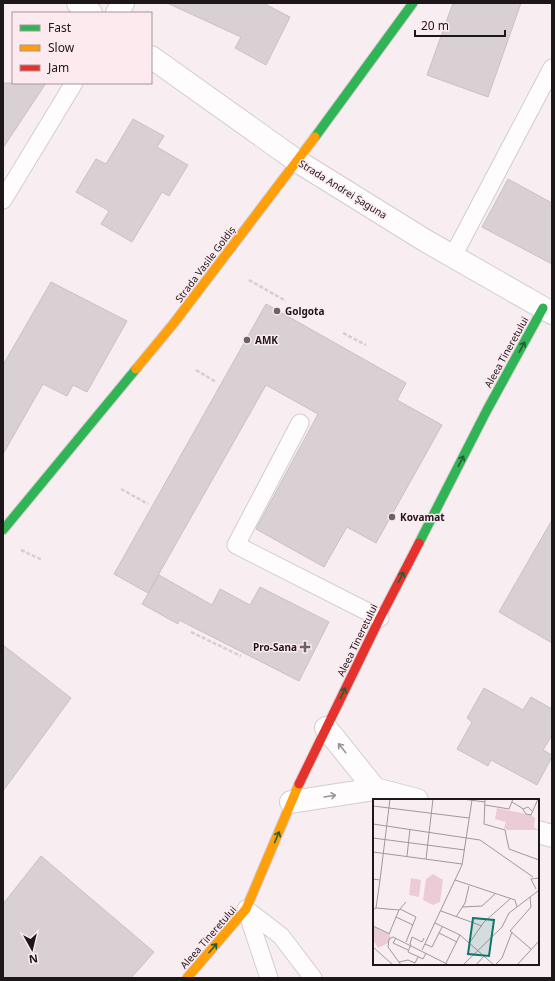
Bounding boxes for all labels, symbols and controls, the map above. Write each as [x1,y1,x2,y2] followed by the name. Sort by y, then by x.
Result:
[12,12,152,84] legend
[415,12,505,38] scale bar
[421,17,449,34] text: 20 m
[48,19,72,36] text: Fast
[48,39,75,56] text: Slow
[47,59,69,76] text: Jam
[296,156,390,222] street label: Strada Andrei Șaguna
[172,223,238,305] street label: Strada Vasile Goldiș
[285,304,324,318] place label: Golgota
[272,306,282,316] marker: Golgota
[481,314,531,390] street label: Aleea Tineretului
[255,333,278,347] place label: AMK
[242,335,252,345] marker: AMK
[518,341,526,353] one-way arrow
[457,456,465,468] one-way arrow
[400,510,445,524] place label: Kovamat
[387,512,397,522] marker: Kovamat
[397,571,405,583] one-way arrow
[333,601,381,679] street label: Aleea Tineretului
[253,640,297,654] place label: Pro-Sana
[300,642,310,652] marker: Pro-Sana
[340,688,347,700] one-way arrow
[337,743,346,753] one-way arrow
[323,792,336,800] one-way arrow
[373,799,539,965] inset map
[273,831,281,843] one-way arrow
[177,903,239,971] street label: Aleea Tineretului
[12,929,52,969] north arrow
[208,943,217,954] one-way arrow
[28,951,39,967] text: N

